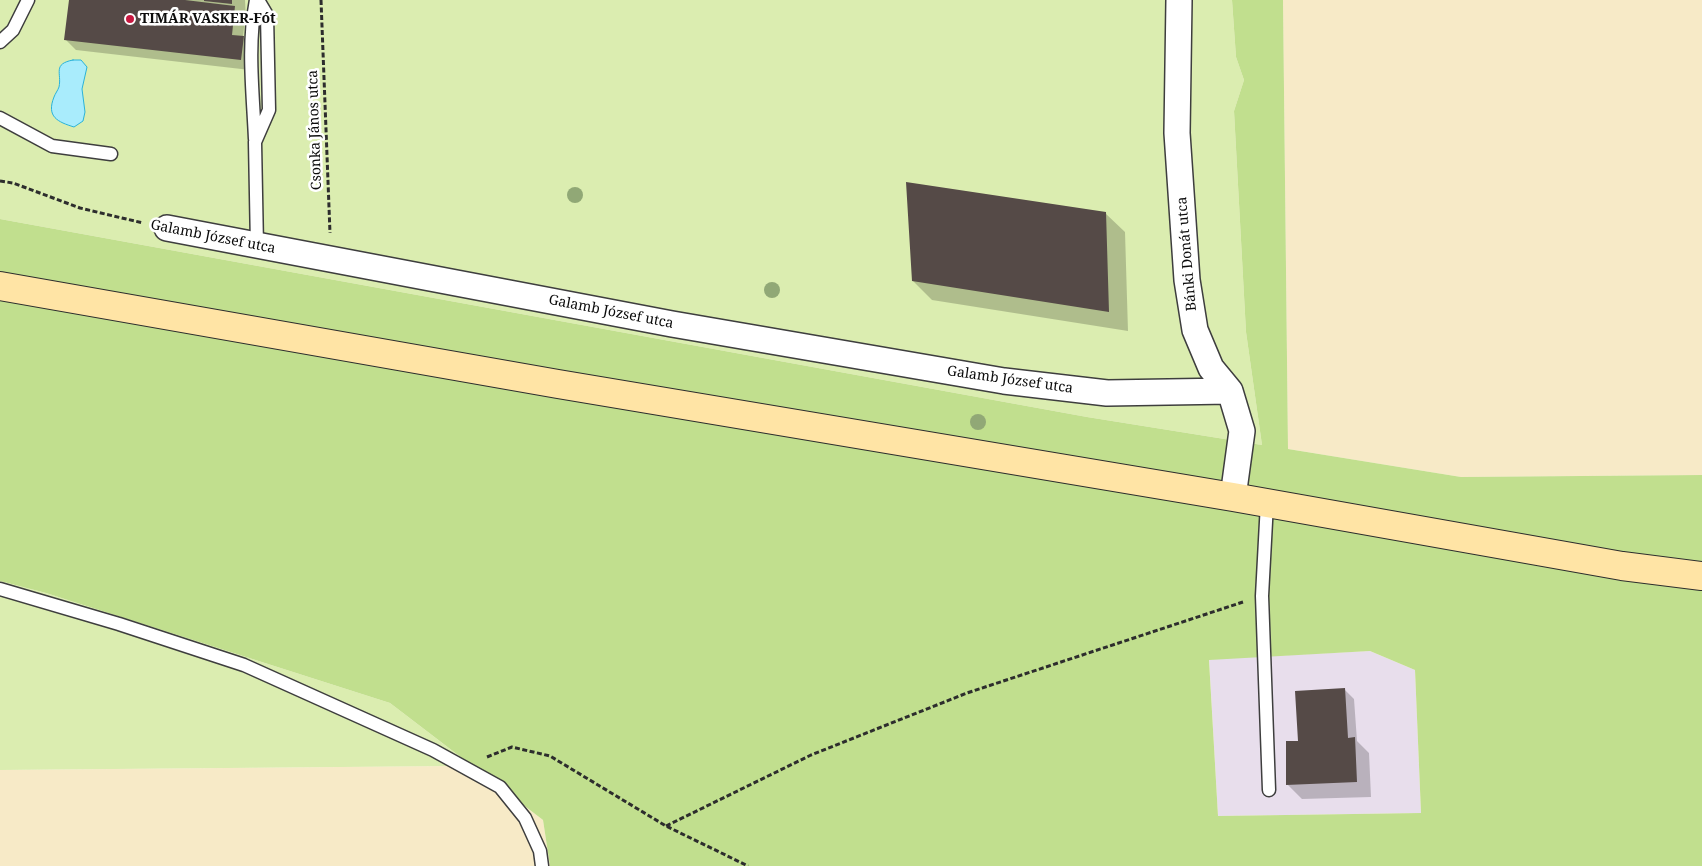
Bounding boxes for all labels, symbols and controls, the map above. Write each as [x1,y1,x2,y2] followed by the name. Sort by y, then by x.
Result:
[140,11,276,27] place label: TIMÁR VASKER-Fót
[124,13,136,25] marker: TIMÁR VASKER-Fót
[305,70,325,190] street label: Csonka János utca
[1174,196,1200,312] street label: Bánki Donát utca
[149,217,277,257] street label: Galamb József utca
[547,292,675,332] street label: Galamb József utca
[946,363,1074,397] street label: Galamb József utca

